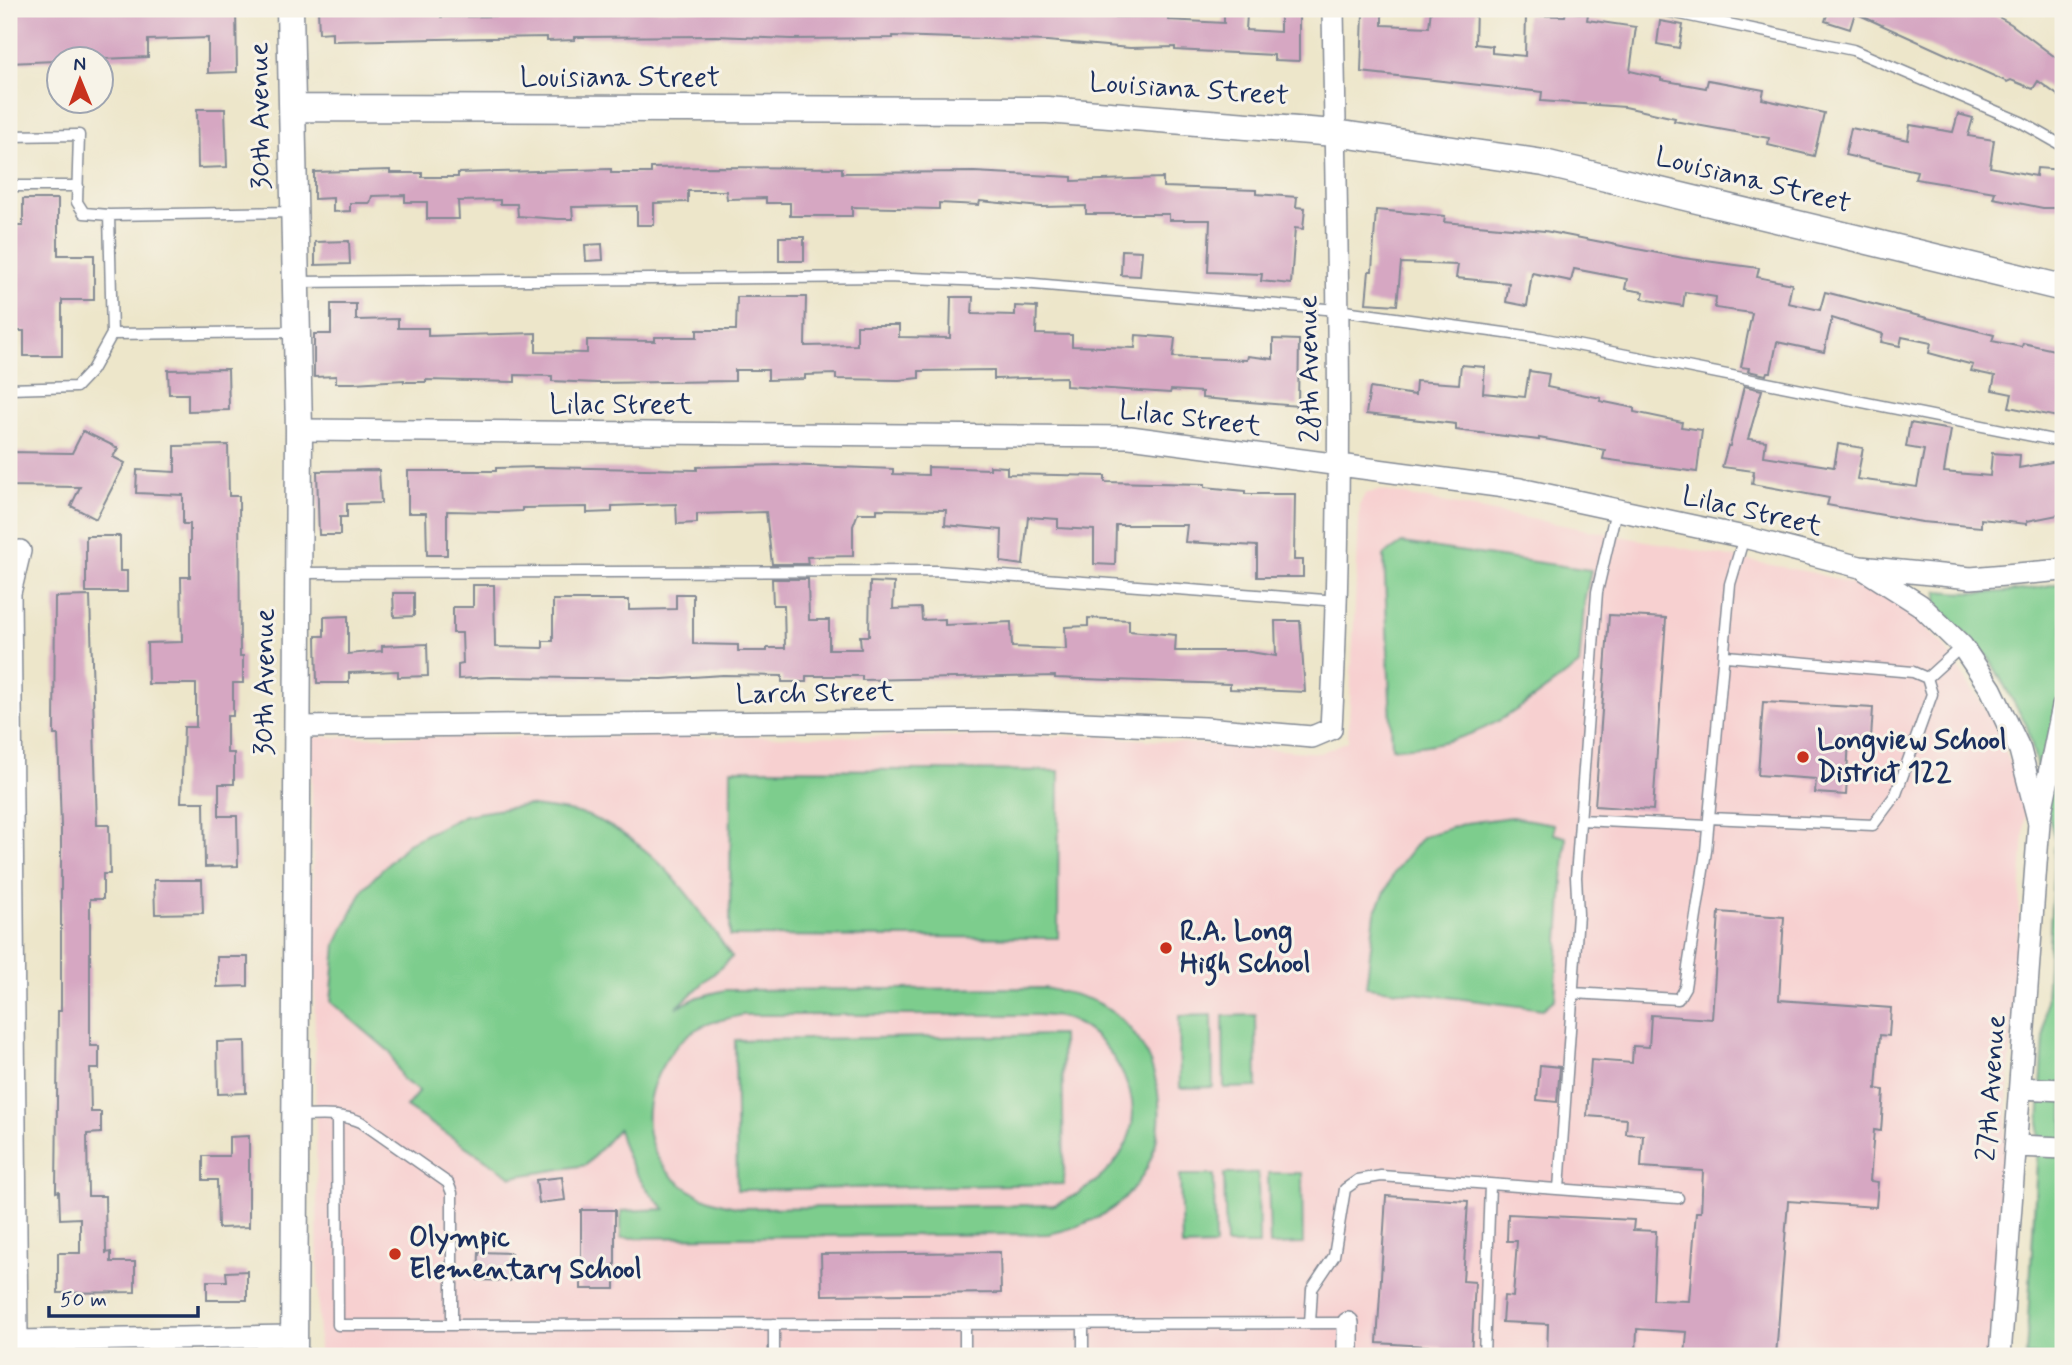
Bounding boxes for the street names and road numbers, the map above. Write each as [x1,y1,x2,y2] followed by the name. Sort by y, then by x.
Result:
[241,42,281,190] street label: 30th Avenue
[520,60,720,97] street label: Louisiana Street
[1088,65,1290,115] street label: Louisiana Street
[1651,139,1855,223] street label: Louisiana Street
[1290,295,1330,443] street label: 28th Avenue
[550,387,693,424] street label: Lilac Street
[1117,392,1264,446] street label: Lilac Street
[1678,478,1826,546] street label: Lilac Street
[247,608,284,756] street label: 30th Avenue
[735,674,895,714] street label: Larch Street
[1968,1014,2016,1162] street label: 27th Avenue

